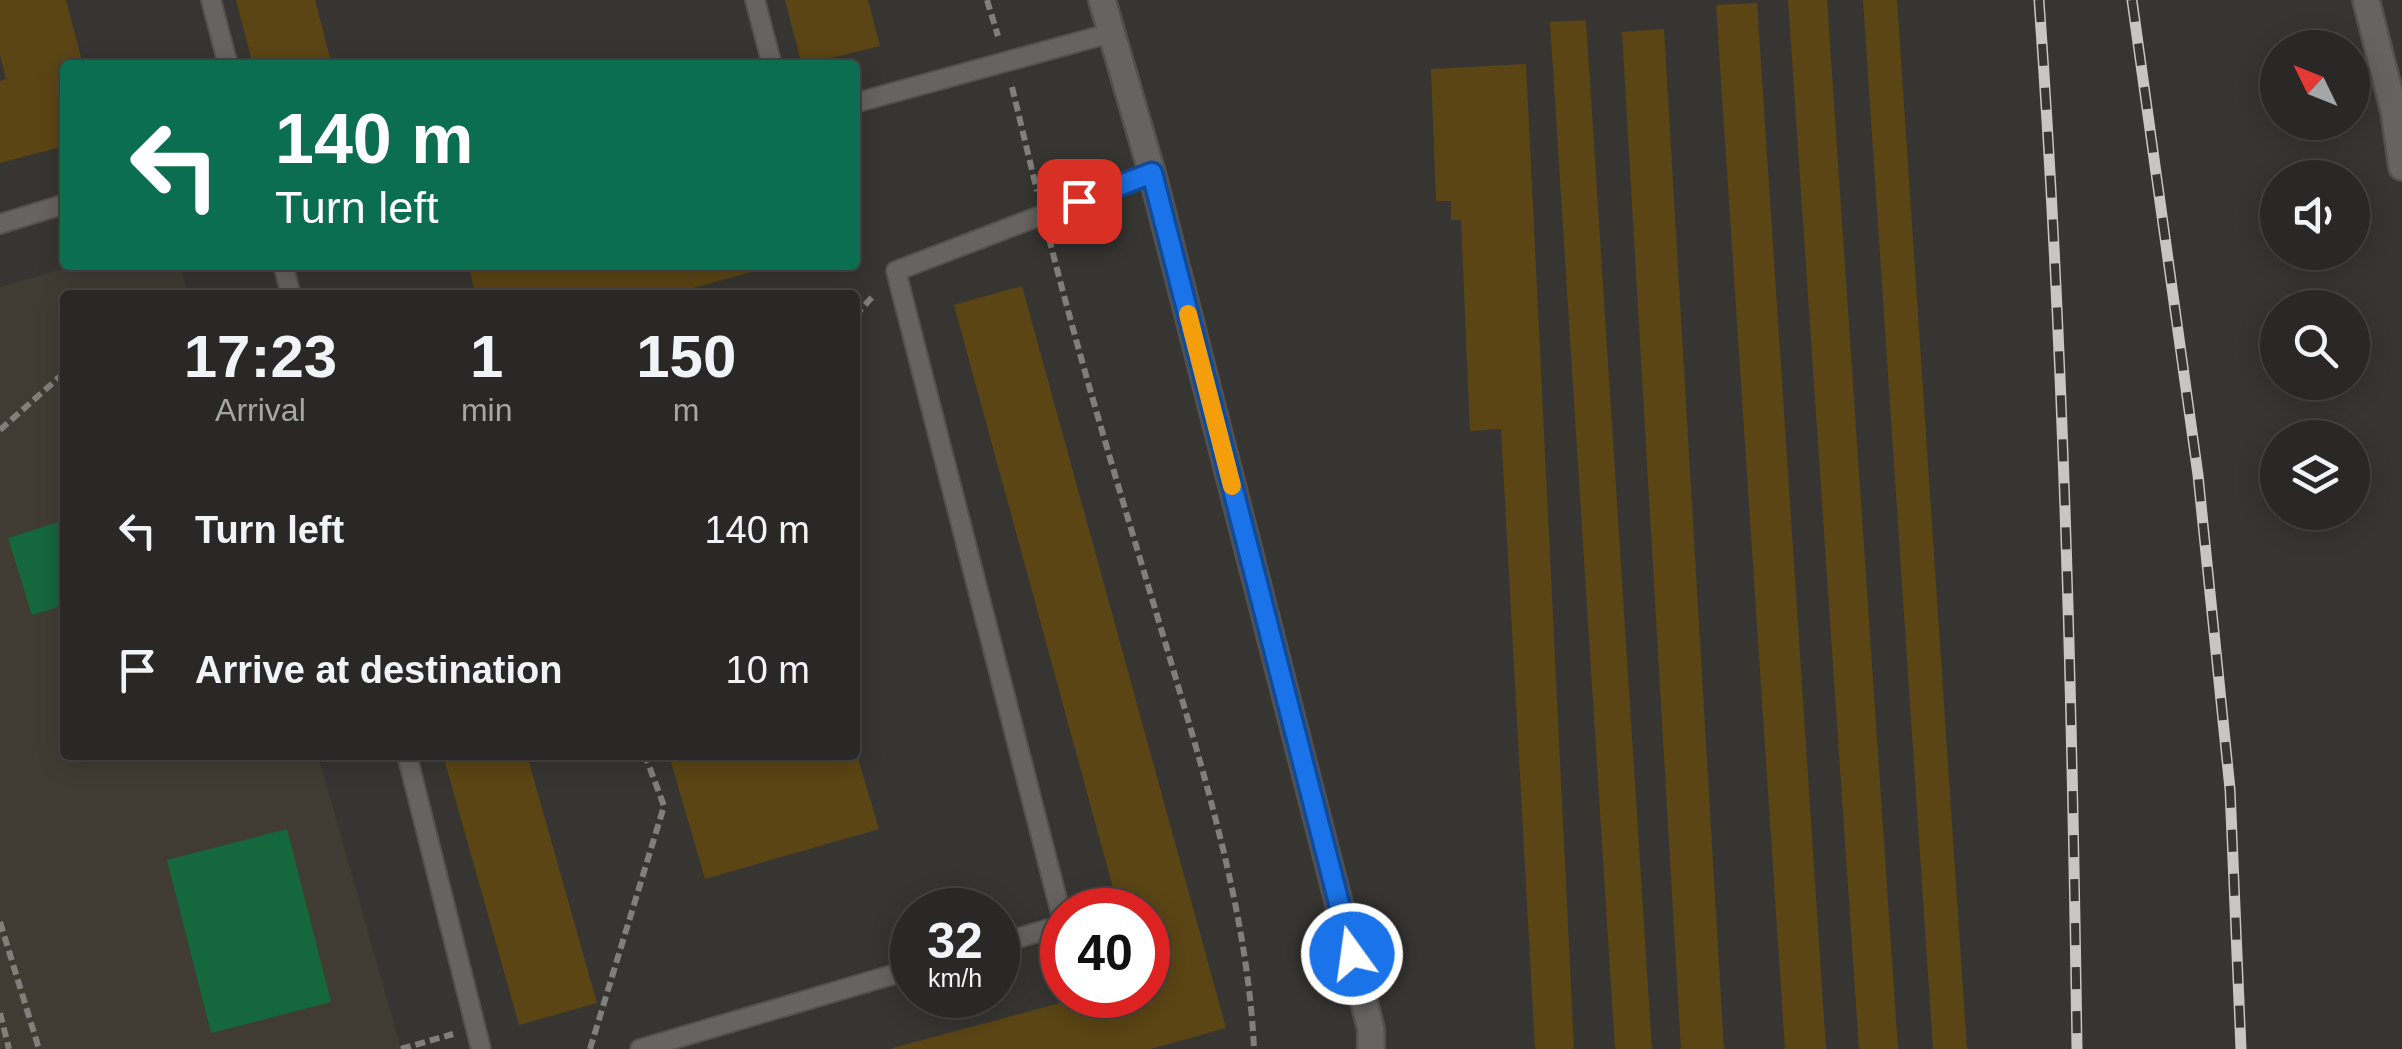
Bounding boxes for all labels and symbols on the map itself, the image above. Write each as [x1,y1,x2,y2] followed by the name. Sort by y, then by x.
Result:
[2260,30,2370,140] north arrow
[1037,159,1122,244] pin
[1040,888,1170,1018] speed limit sign: 40
[1300,902,1404,1006] position arrow

